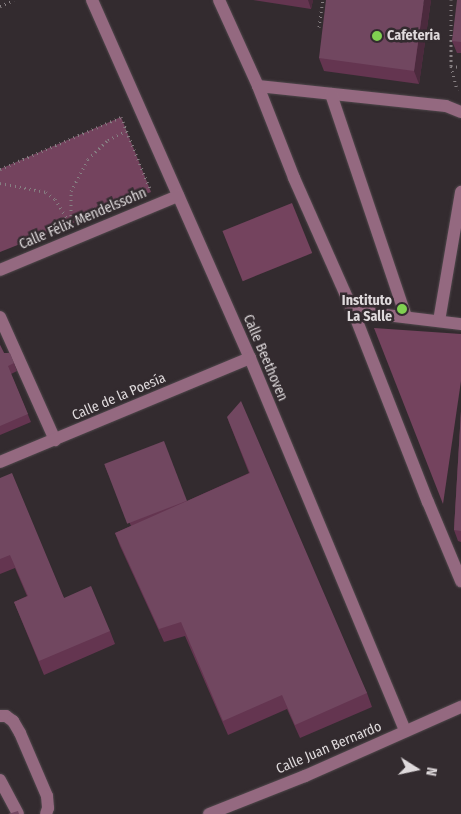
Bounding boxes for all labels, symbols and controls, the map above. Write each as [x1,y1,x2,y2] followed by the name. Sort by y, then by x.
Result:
[387,28,440,44] place label: Cafeteria
[371,30,383,42] marker: Cafeteria
[17,185,149,253] street label: Calle Félix Mendelssohn
[342,293,392,326] place label: Instituto La Salle
[396,303,408,315] marker: Instituto La Salle
[239,312,291,404] street label: Calle Beethoven
[70,370,168,424] street label: Calle de la Poesía
[274,718,384,778] street label: Calle Juan Bernardo
[391,744,441,794] north arrow
[422,766,440,777] text: N

